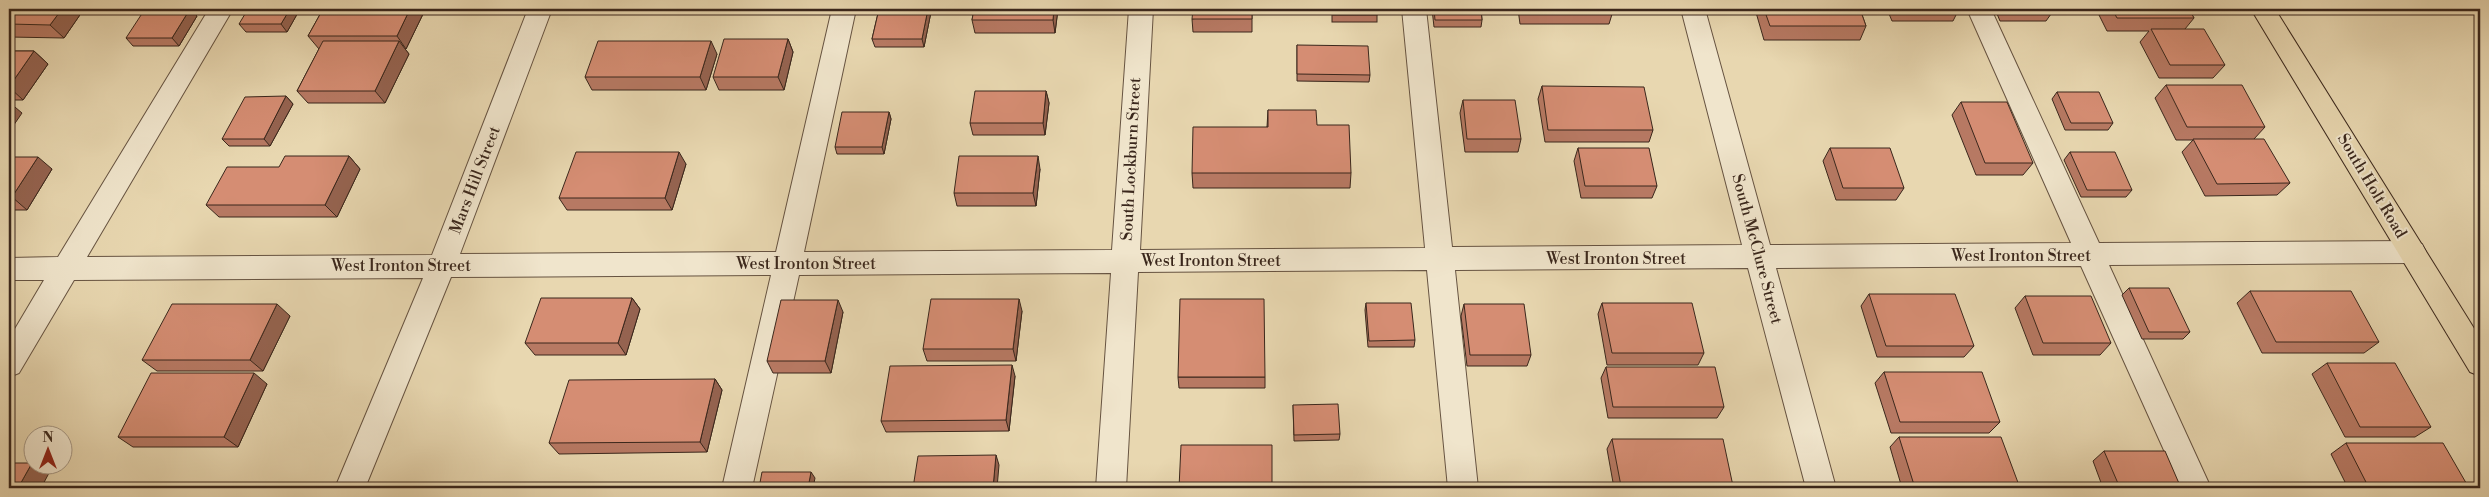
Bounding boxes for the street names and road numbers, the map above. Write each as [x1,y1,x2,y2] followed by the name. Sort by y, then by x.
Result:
[1117,76,1145,241] street label: South Lockburn Street
[445,123,505,237] street label: Mars Hill Street
[2333,130,2411,242] street label: South Holt Road
[1727,172,1787,327] street label: South McClure Street
[1950,246,2091,266] street label: West Ironton Street
[1545,249,1686,269] street label: West Ironton Street
[1140,251,1281,271] street label: West Ironton Street
[735,254,876,274] street label: West Ironton Street
[330,256,471,276] street label: West Ironton Street

